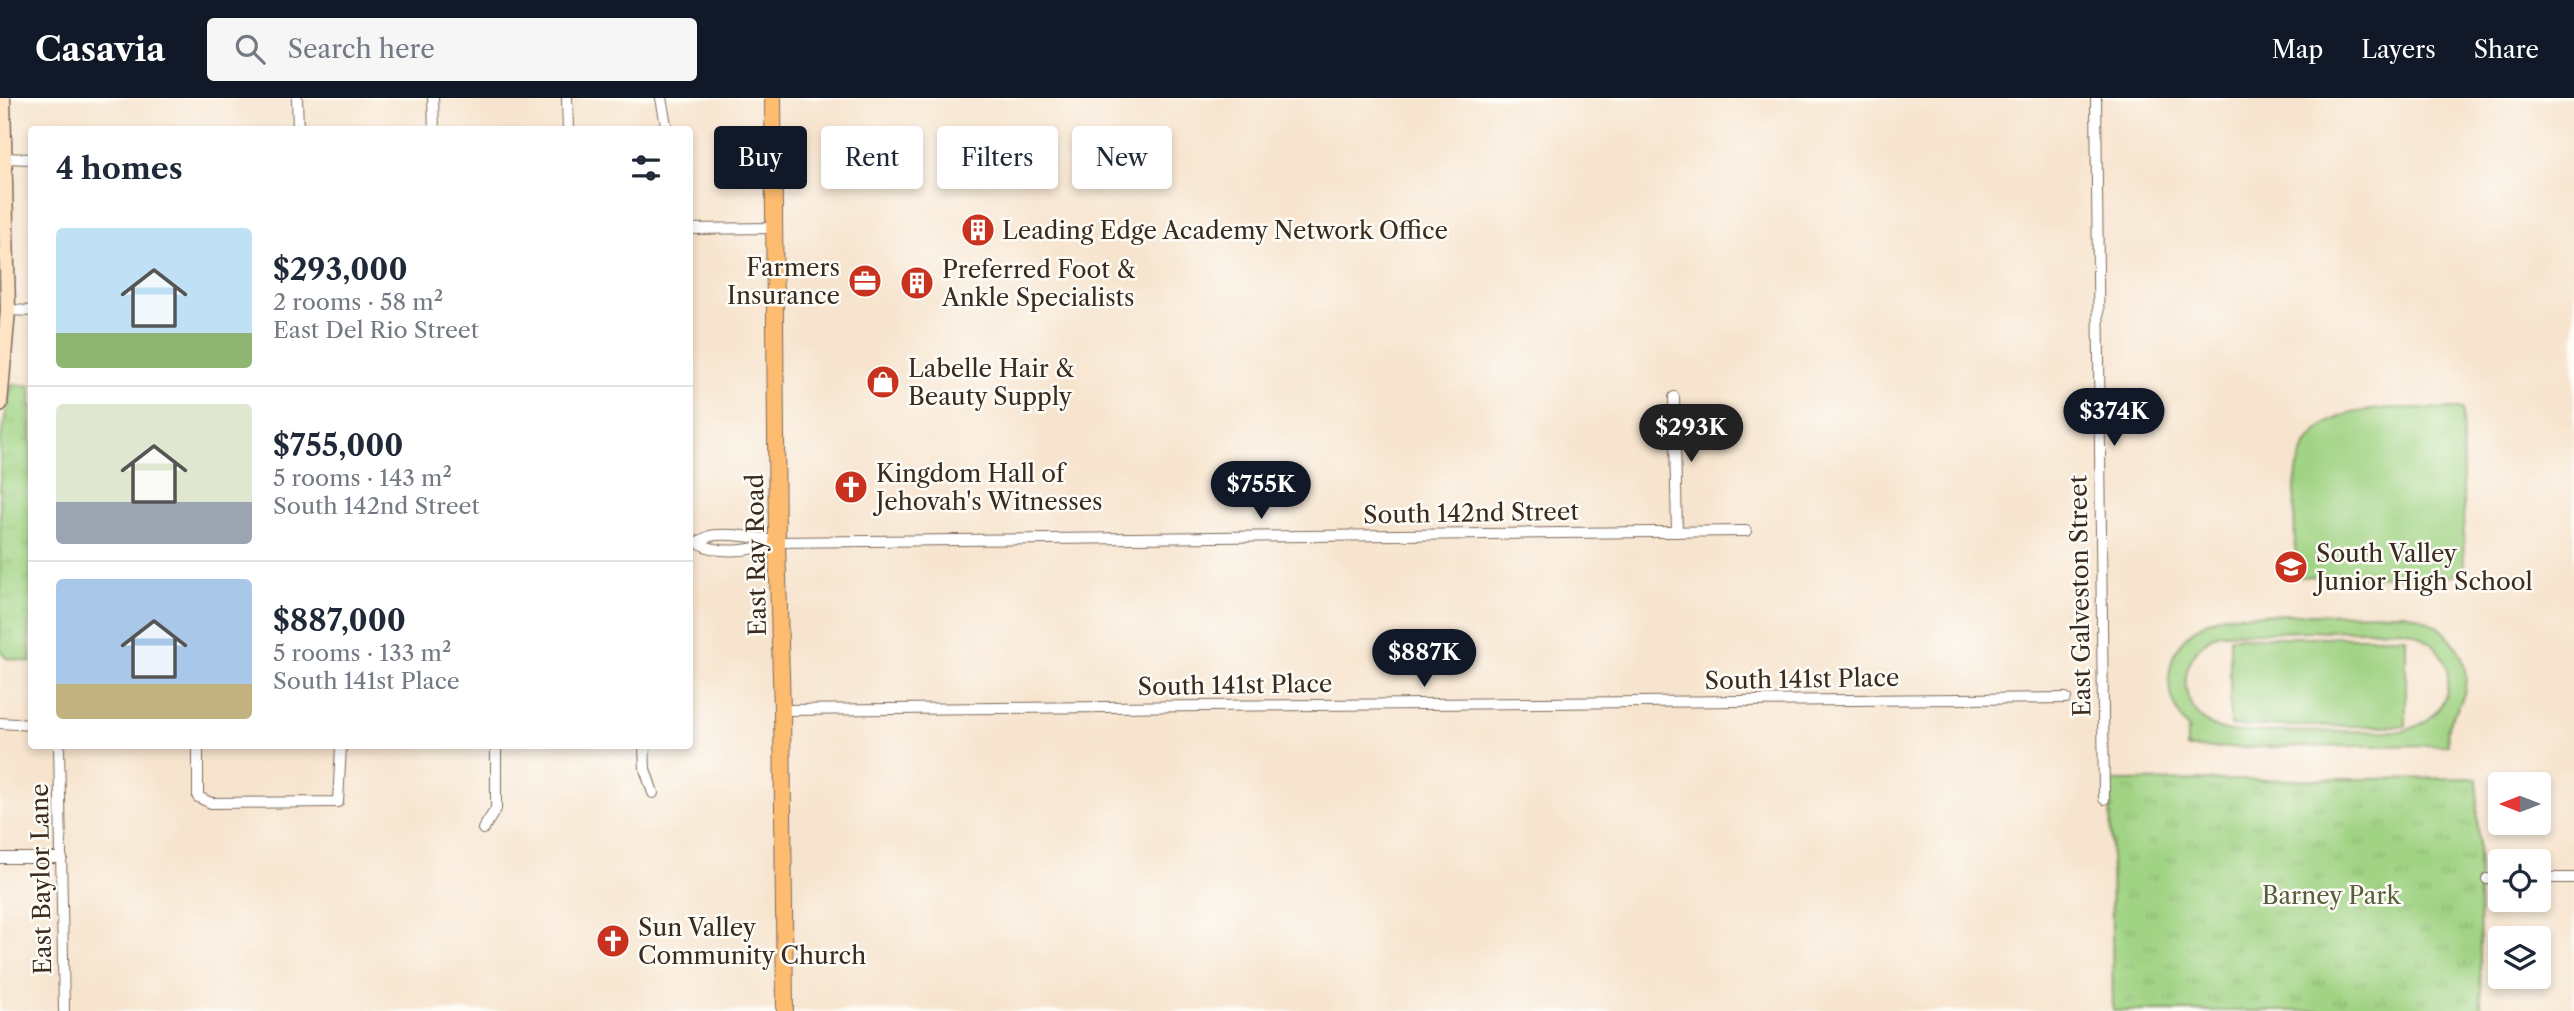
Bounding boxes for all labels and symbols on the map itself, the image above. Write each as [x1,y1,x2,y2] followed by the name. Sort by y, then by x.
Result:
[959,211,997,249] building icon: Leading Edge Academy Network Office
[1002,216,1448,245] place label: Leading Edge Academy Network Office
[727,253,840,310] place label: Farmers Insurance
[941,255,1136,312] place label: Preferred Foot & Ankle Specialists
[846,262,884,300] office icon: Farmers Insurance
[898,264,936,302] building icon: Preferred Foot & Ankle Specialists
[908,354,1075,411] place label: Labelle Hair & Beauty Supply
[864,363,902,401] shop icon: Labelle Hair & Beauty Supply
[2065,388,2163,448] pin: $374K
[1642,404,1740,464] pin: $293K
[872,459,1103,516] place label: Kingdom Hall of Jehovah's Witnesses
[1212,462,1310,521] pin: $755K
[832,468,870,506] church icon: Kingdom Hall of Jehovah's Witnesses
[740,473,772,636] street label: East Ray Road
[2063,474,2097,717] street label: East Galveston Street
[1363,497,1580,529] street label: South 142nd Street
[2312,539,2533,596] place label: South Valley Junior High School
[2272,548,2310,586] school or university icon: South Valley Junior High School
[1375,630,1473,689] pin: $887K
[1704,663,1900,695] street label: South 141st Place
[1137,669,1333,701] street label: South 141st Place
[2488,772,2552,835] north arrow
[25,783,57,975] street label: East Baylor Lane
[2262,881,2401,910] park label: Barney Park
[638,913,866,970] place label: Sun Valley Community Church
[594,922,632,960] church icon: Sun Valley Community Church

